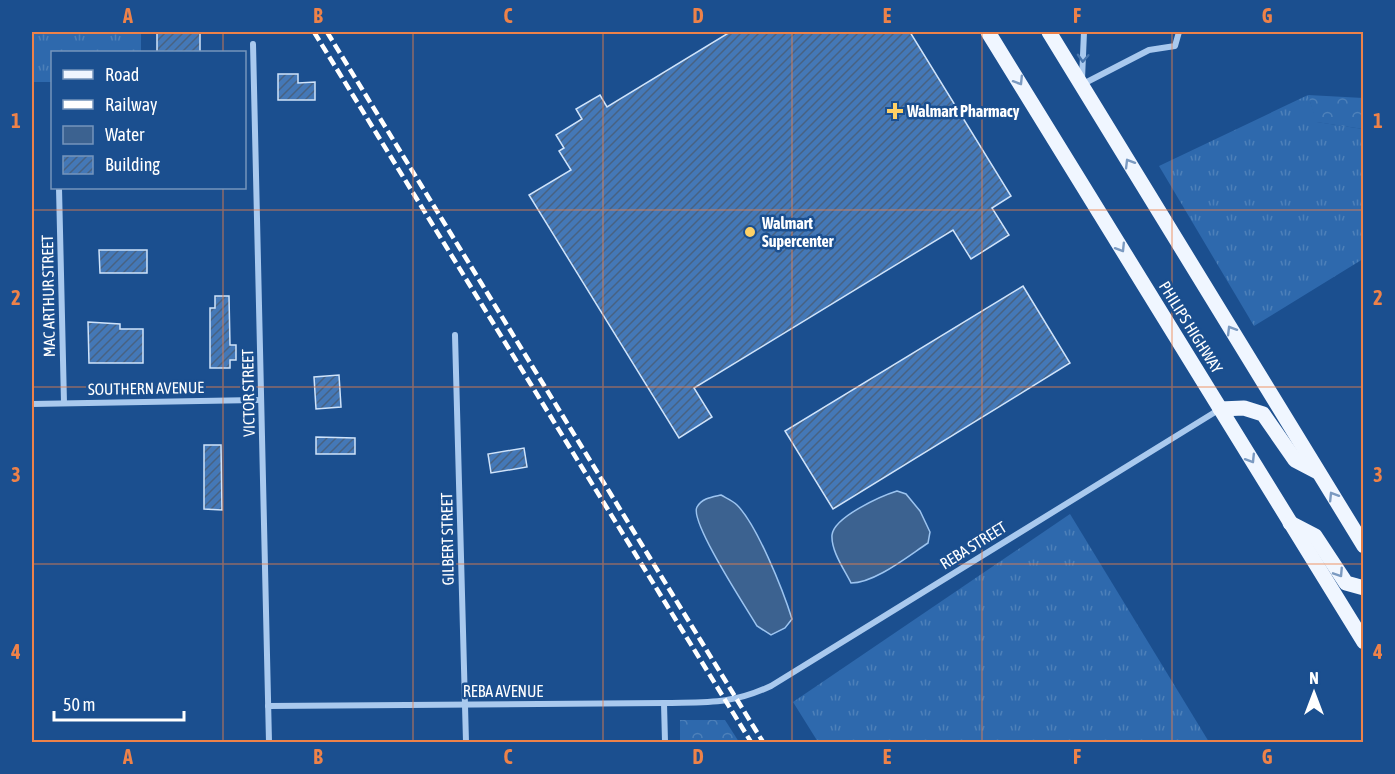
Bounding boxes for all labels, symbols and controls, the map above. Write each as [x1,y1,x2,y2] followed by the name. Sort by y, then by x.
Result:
[122,4,133,27] text: A
[313,4,323,27] text: B
[504,4,513,27] text: C
[692,4,704,27] text: D
[883,4,892,27] text: E
[1073,4,1081,27] text: F
[1262,4,1273,27] text: G
[51,51,246,189] legend
[1076,54,1089,63] one-way arrow
[105,64,139,85] text: Road
[1011,75,1023,85] one-way arrow
[105,94,157,115] text: Railway
[906,102,1020,120] place label: Walmart Pharmacy
[888,104,902,118] marker: Walmart Pharmacy
[11,109,21,132] text: 1
[1373,109,1383,132] text: 1
[105,124,145,145] text: Water
[105,154,160,175] text: Building
[1125,159,1137,169] one-way arrow
[761,214,834,250] place label: Walmart Supercenter
[743,225,757,239] marker: Walmart Supercenter
[38,235,58,357] street label: MAC ARTHUR STREET
[1113,242,1125,252] one-way arrow
[1156,278,1227,377] street label: PHILIPS HIGHWAY
[11,286,21,309] text: 2
[1373,286,1383,309] text: 2
[1227,326,1239,336] one-way arrow
[238,349,258,437] street label: VICTOR STREET
[88,378,204,398] street label: SOUTHERN AVENUE
[1243,453,1255,463] one-way arrow
[11,463,21,486] text: 3
[1373,463,1383,486] text: 3
[437,492,457,586] street label: GILBERT STREET
[1328,492,1340,502] one-way arrow
[936,518,1010,572] street label: REBA STREET
[1332,567,1344,577] one-way arrow
[10,640,21,663] text: 4
[1372,640,1383,663] text: 4
[1284,663,1344,723] north arrow
[1309,669,1319,687] text: N
[463,682,543,700] street label: REBA AVENUE
[54,684,184,722] scale bar
[63,694,95,715] text: 50 m
[122,745,133,768] text: A
[313,745,323,768] text: B
[504,745,513,768] text: C
[692,745,704,768] text: D
[883,745,892,768] text: E
[1073,745,1081,768] text: F
[1262,745,1273,768] text: G

